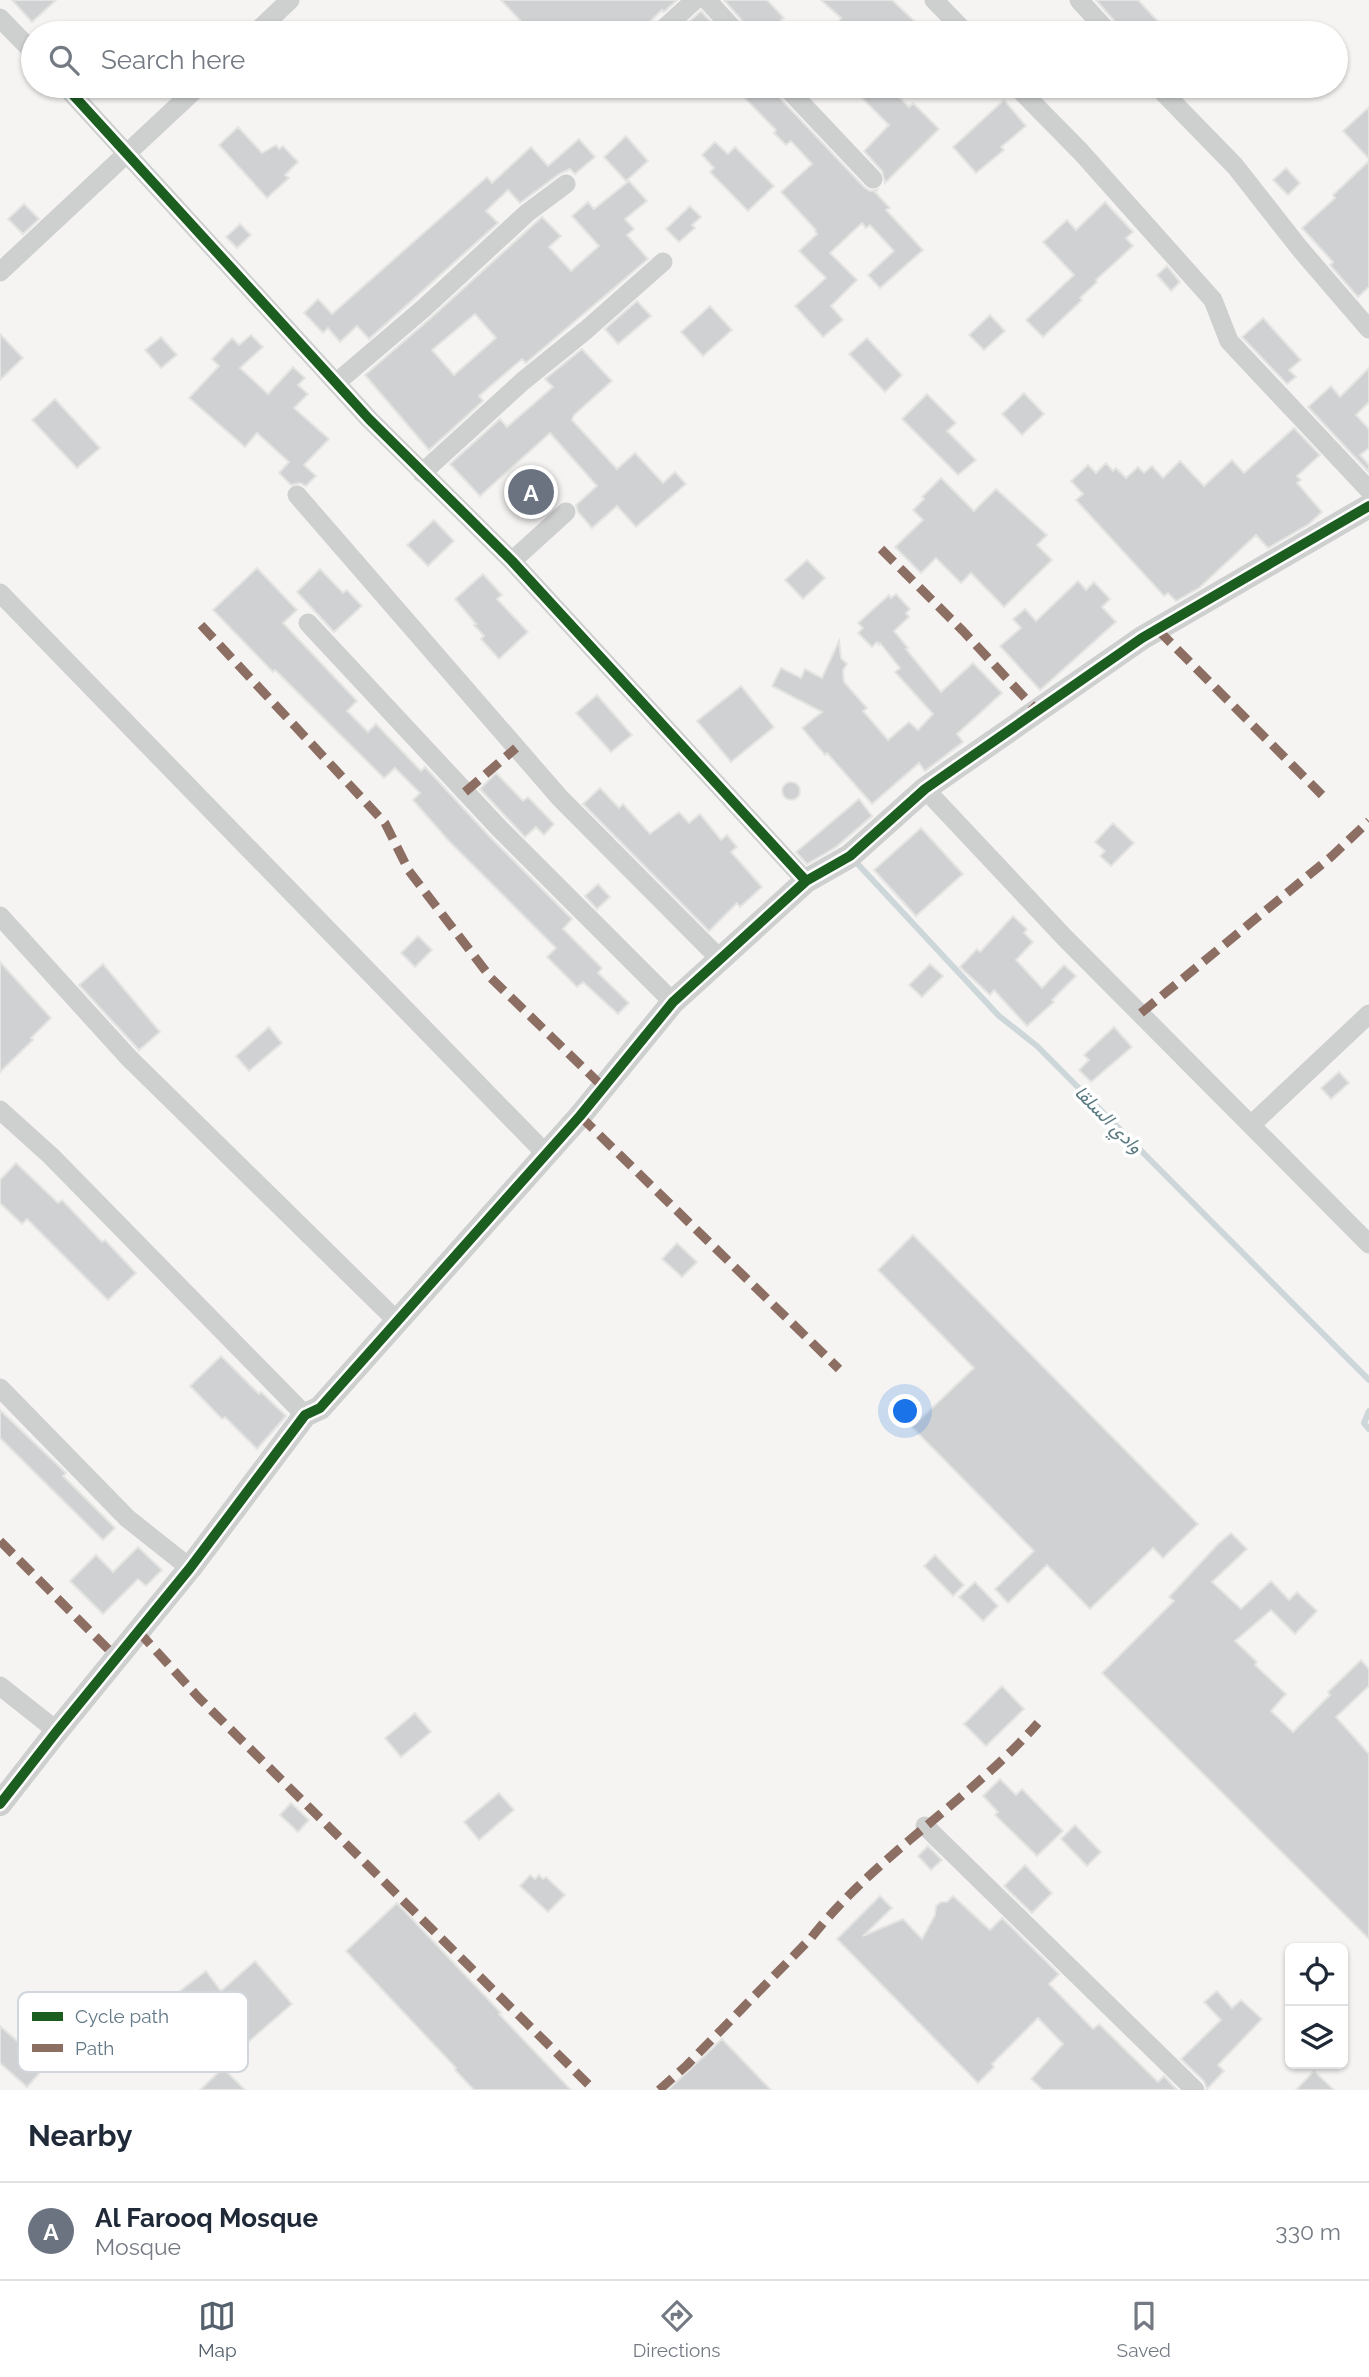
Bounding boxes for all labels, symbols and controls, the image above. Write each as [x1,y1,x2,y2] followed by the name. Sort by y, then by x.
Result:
[21,21,1348,98] search box
[45,41,83,79] icon: search
[101,45,245,75] text: Search here
[508,466,554,518] pin: A
[1067,1081,1148,1161] water label: وادي السلقا
[888,1394,922,1428] your location
[1285,1943,1348,2069] map controls
[1285,1943,1348,2006] button: locate
[18,1992,248,2072] legend
[75,2005,169,2027] text: Cycle path
[1285,2006,1348,2069] button: layers
[75,2037,114,2059] text: Path
[28,2118,132,2153] text: Nearby
[95,2203,318,2233] text: Al Farooq Mosque
[43,2218,59,2245] text: A
[1275,2218,1341,2245] text: 330 m
[95,2233,181,2260] text: Mosque
[198,2297,237,2361] tab: Map
[633,2297,721,2361] tab: Directions
[1117,2297,1171,2361] tab: Saved

